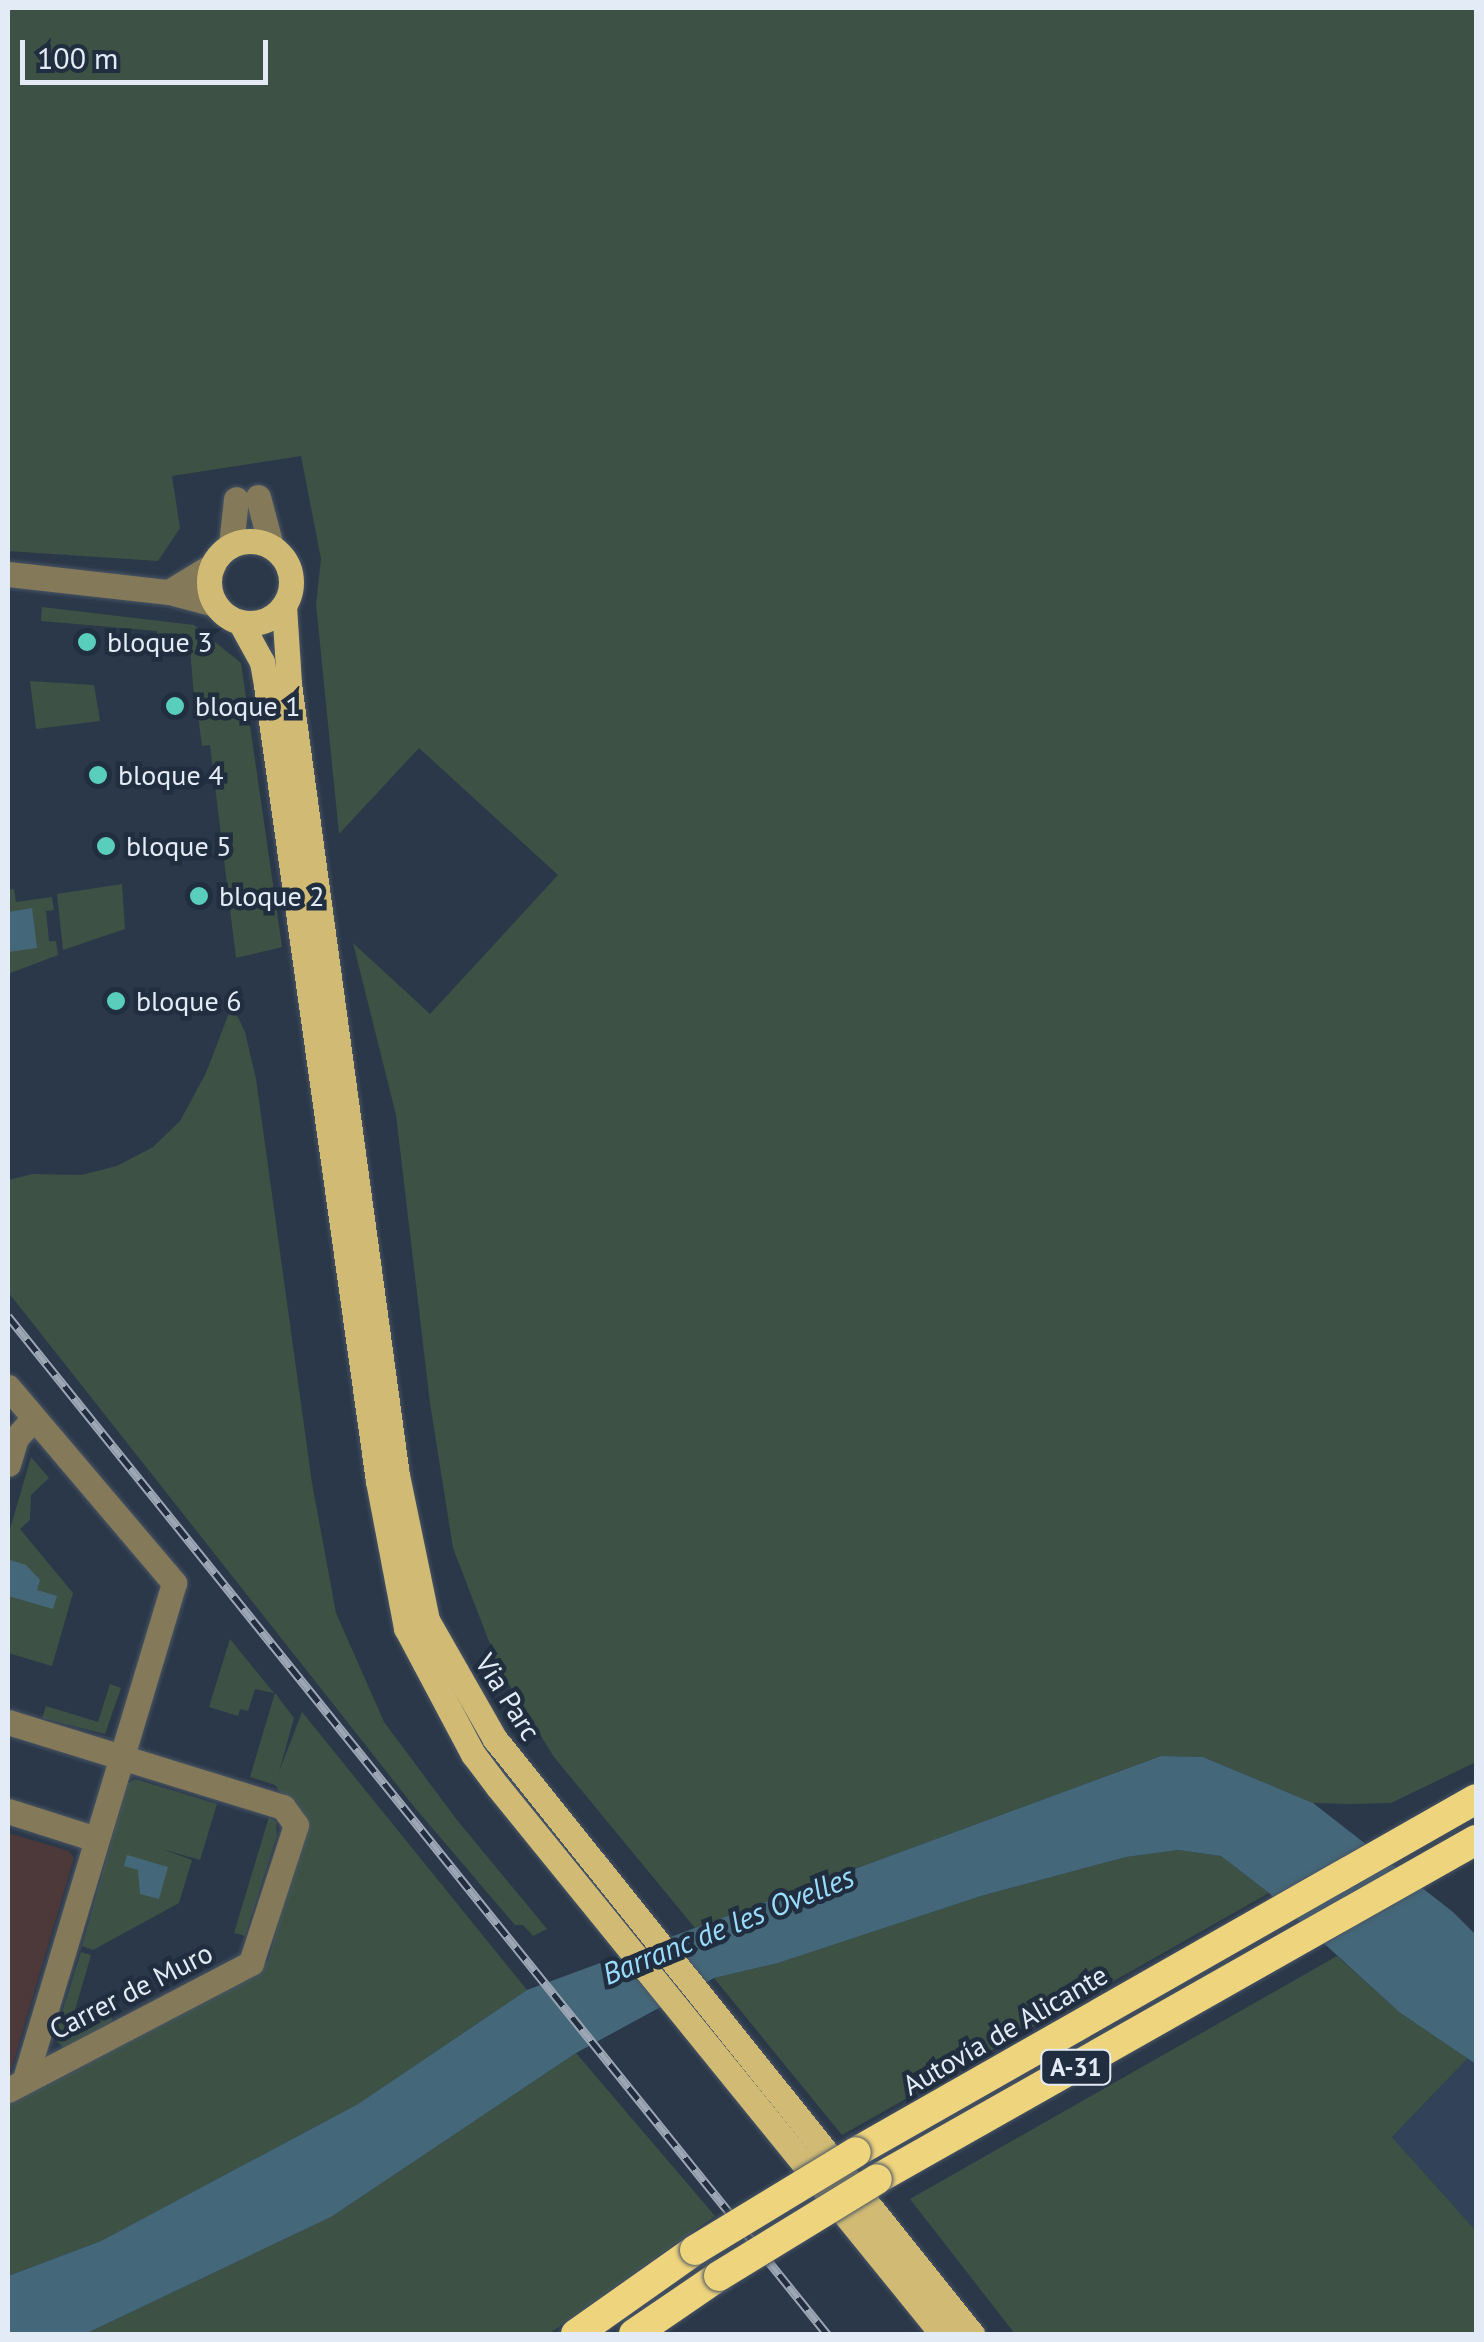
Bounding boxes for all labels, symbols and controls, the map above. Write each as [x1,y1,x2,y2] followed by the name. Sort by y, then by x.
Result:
[25,20,272,82] scale bar
[37,38,118,77] text: 100 m
[107,625,212,659] place label: bloque 3
[76,631,98,653] marker: bloque 3
[195,689,300,723] place label: bloque 1
[164,695,186,717] marker: bloque 1
[118,758,223,792] place label: bloque 4
[87,764,109,786] marker: bloque 4
[126,829,231,863] place label: bloque 5
[95,835,117,857] marker: bloque 5
[219,879,324,913] place label: bloque 2
[188,885,210,907] marker: bloque 2
[136,984,241,1018] place label: bloque 6
[105,990,127,1012] marker: bloque 6
[468,1648,548,1746] street label: Via Parc
[596,1858,860,1992] water label: Barranc de les Ovelles
[44,1936,218,2046] street label: Carrer de Muro
[896,1958,1114,2102] street label: Autovía de Alicante
[1038,2047,1114,2087] road number: A-31

